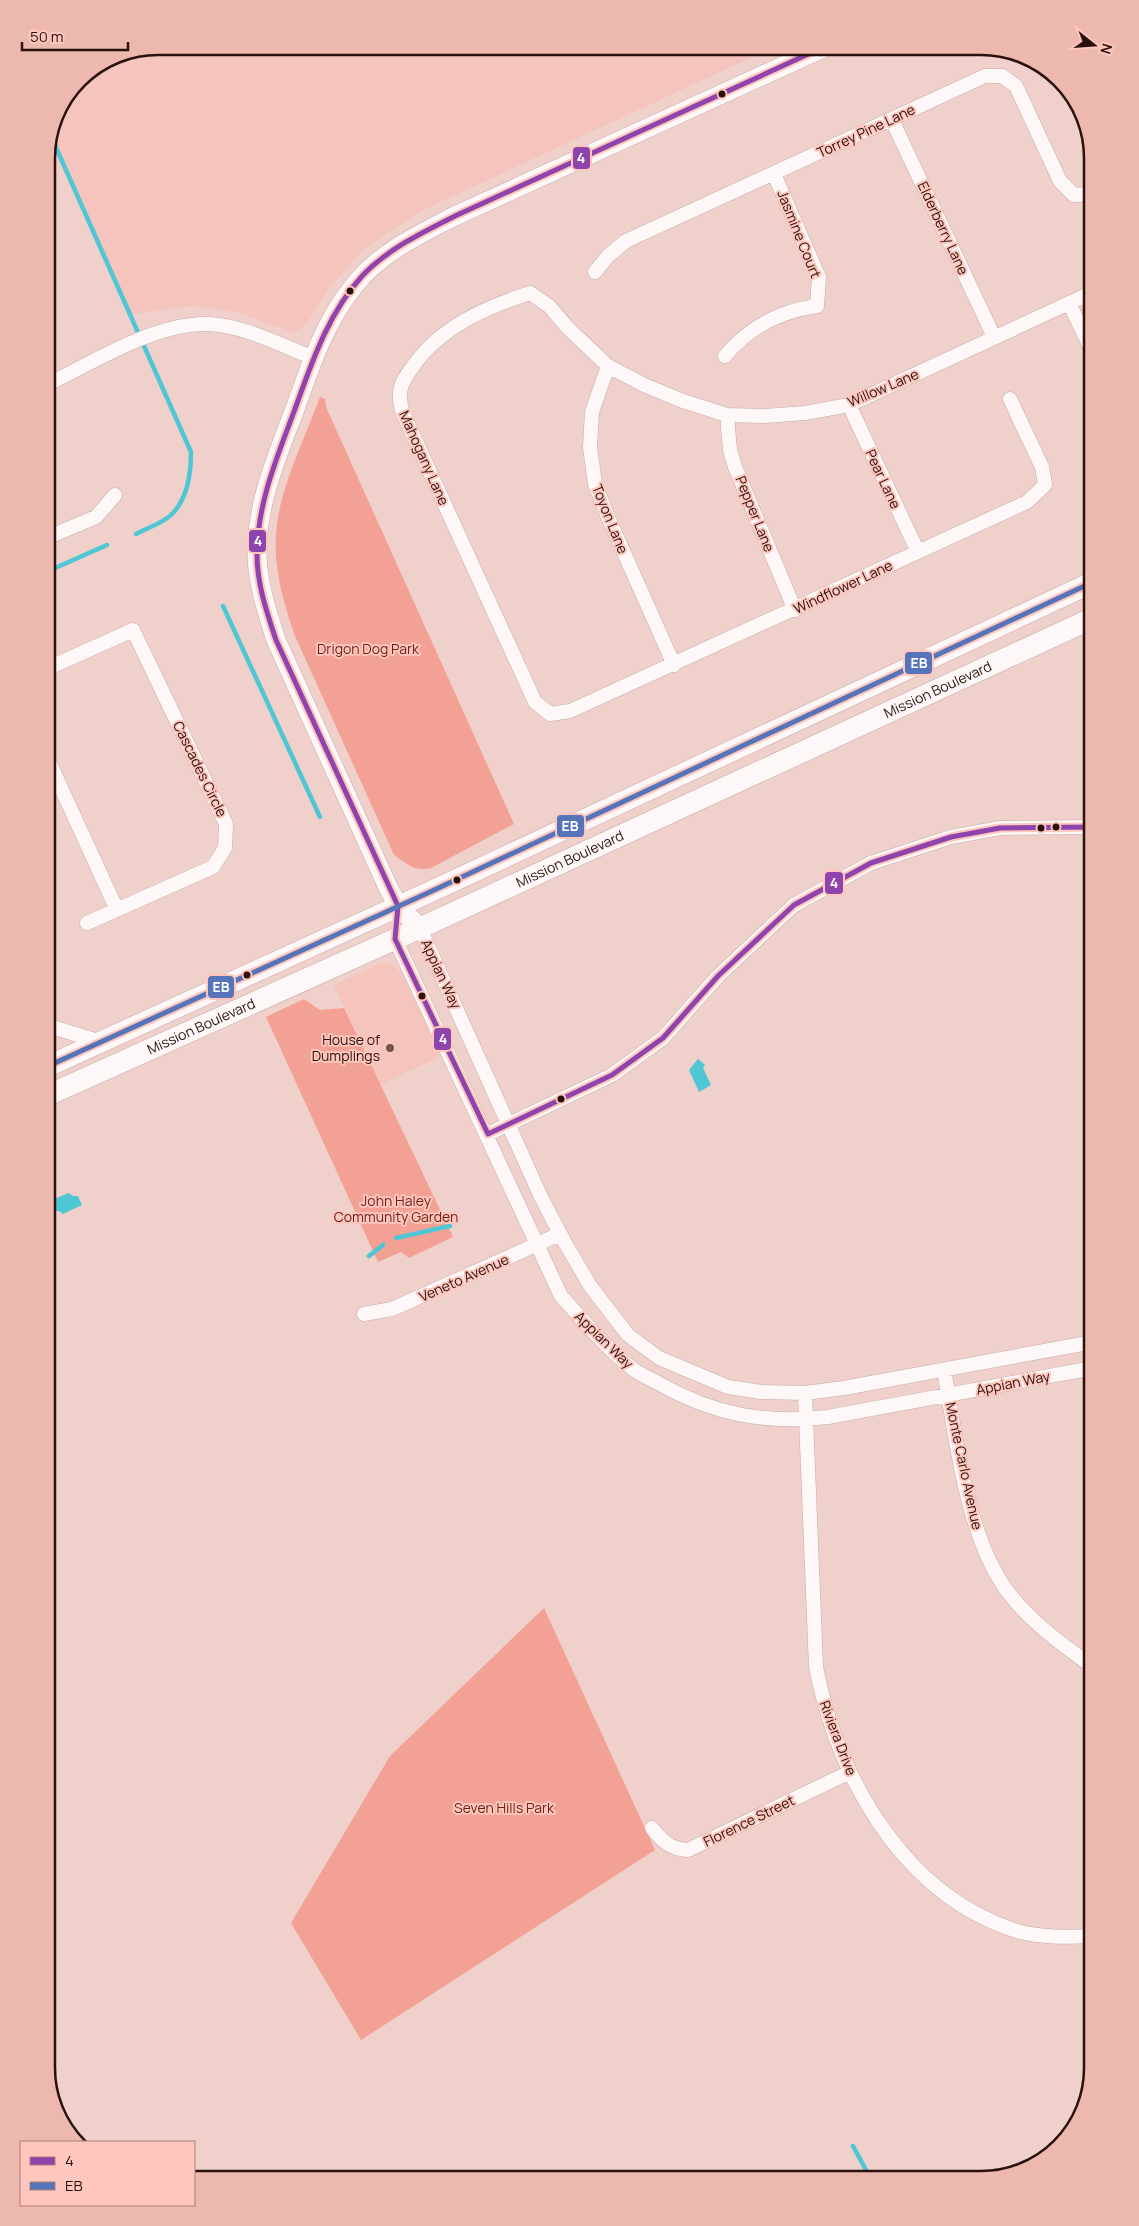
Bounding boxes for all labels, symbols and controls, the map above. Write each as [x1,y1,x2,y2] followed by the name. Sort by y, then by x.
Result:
[22,20,129,52] scale bar
[1069,20,1119,70] north arrow
[30,26,64,47] text: 50 m
[1096,41,1117,57] text: N
[717,89,727,99] unlabelled marker
[814,100,918,162] street label: Torrey Pine Lane
[572,146,591,170] line badge: 4
[577,148,585,167] text: 4
[914,178,973,277] street label: Elderberry Lane
[773,187,826,281] street label: Jasmine Court
[345,286,355,296] unlabelled marker
[844,364,921,411] street label: Willow Lane
[395,407,454,508] street label: Mahogany Lane
[861,446,905,512] street label: Pear Lane
[732,473,779,555] street label: Pepper Lane
[588,481,633,556] street label: Toyon Lane
[248,529,267,553] line badge: 4
[254,531,262,550] text: 4
[790,555,895,618] street label: Windflower Lane
[317,639,420,658] park label: Drigon Dog Park
[904,651,933,675] line badge: EB
[910,653,928,672] text: EB
[881,656,994,722] street label: Mission Boulevard
[169,718,232,820] street label: Cascades Circle
[556,814,585,838] line badge: EB
[561,816,579,835] text: EB
[1051,822,1061,832] unlabelled marker
[1036,823,1046,833] unlabelled marker
[513,825,627,892] street label: Mission Boulevard
[824,871,844,895] line badge: 4
[830,873,838,892] text: 4
[452,875,462,885] unlabelled marker
[417,936,466,1012] street label: Appian Way
[242,970,252,980] unlabelled marker
[207,975,235,999] line badge: EB
[212,977,230,996] text: EB
[417,991,427,1001] unlabelled marker
[144,993,258,1058] street label: Mission Boulevard
[433,1027,452,1051] line badge: 4
[439,1029,447,1048] text: 4
[312,1030,380,1065] place label: House of Dumplings
[384,1042,396,1054] marker: House of Dumplings
[556,1094,566,1104] unlabelled marker
[334,1191,458,1226] park label: John Haley Community Garden
[416,1249,512,1306] street label: Veneto Avenue
[571,1307,638,1373] street label: Appian Way
[974,1366,1052,1399] street label: Appian Way
[942,1400,987,1531] street label: Monte Carlo Avenue
[815,1698,861,1778] street label: Riviera Drive
[700,1790,798,1851] street label: Florence Street
[454,1798,555,1817] park label: Seven Hills Park
[20,2141,195,2206] legend
[65,2150,74,2171] text: 4
[65,2175,83,2196] text: EB

